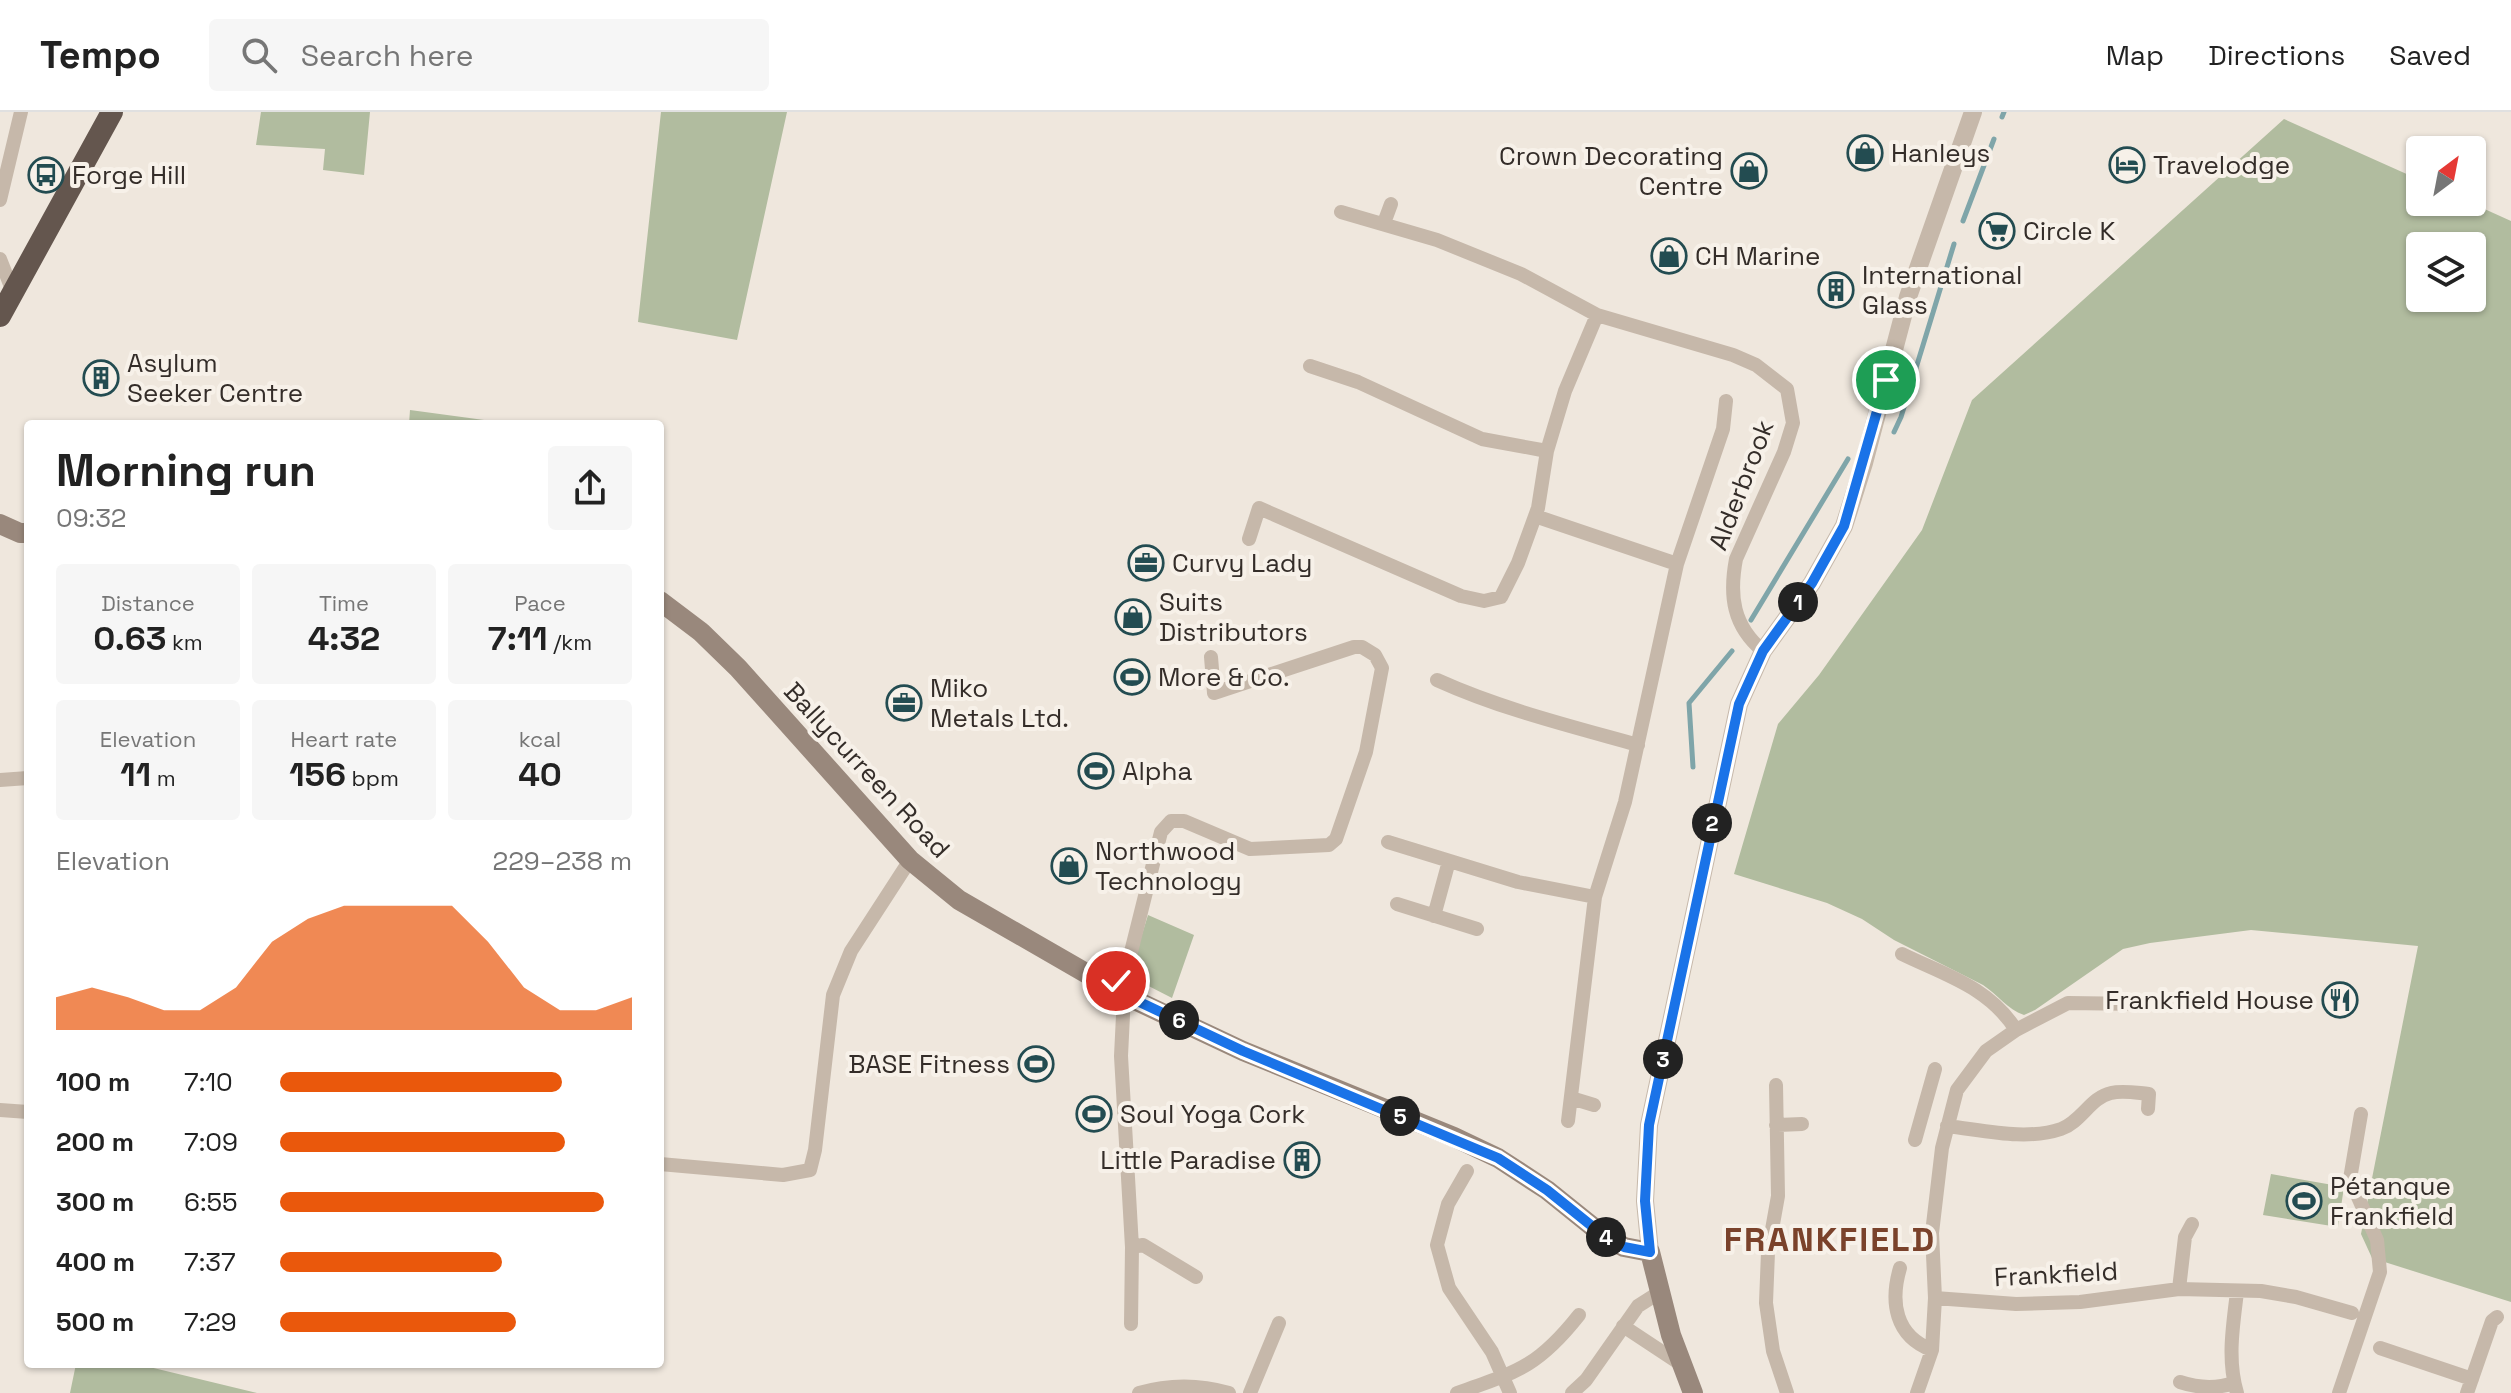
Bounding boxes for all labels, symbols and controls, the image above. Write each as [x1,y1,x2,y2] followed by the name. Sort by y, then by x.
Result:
[209,19,769,91] search box
[40,31,161,79] text: Tempo
[237,33,281,77] icon: search
[301,36,474,75] text: Search here
[2106,37,2164,73] text: Map
[2208,37,2345,73] text: Directions
[2389,37,2471,73] text: Saved
[1846,134,1884,172] shop icon: Hanleys
[1891,136,1990,170] place label: Hanleys
[2406,136,2486,216] north arrow
[2406,136,2486,312] map controls
[1499,139,1723,203] place label: Crown Decorating Centre
[2108,146,2146,184] hotel icon: Travelodge
[2153,148,2290,182] place label: Travelodge
[1730,152,1768,190] shop icon: Crown Decorating Centre
[27,156,65,194] bus stop icon: Forge Hill
[72,158,186,192] place label: Forge Hill
[1978,212,2016,250] supermarket icon: Circle K
[2023,214,2115,248] place label: Circle K
[2406,232,2486,312] button: layers
[1650,237,1688,275] shop icon: CH Marine
[1695,239,1820,273] place label: CH Marine
[1862,258,2022,322] place label: International Glass
[1817,271,1855,309] building icon: International Glass
[127,346,303,410] place label: Asylum Seeker Centre
[1852,346,1920,414] pin
[1864,358,1908,402] icon: arrive
[82,359,120,397] building icon: Asylum Seeker Centre
[1701,415,1781,555] street label: Alderbrook
[56,443,316,499] text: Morning run
[548,446,632,530] button: share
[56,501,127,535] text: 09:32
[1127,544,1165,582] office icon: Curvy Lady
[1172,546,1312,580] place label: Curvy Lady
[1778,582,1818,622] pin: 1
[1159,585,1308,649] place label: Suits Distributors
[1793,588,1803,616] text: 1
[101,589,195,617] text: Distance
[319,589,369,617] text: Time
[514,589,566,617] text: Pace
[1114,598,1152,636] shop icon: Suits Distributors
[93,617,166,660] text: 0.63
[308,617,380,660] text: 4:32
[488,617,548,660] text: 7:11
[166,628,203,656] text: km
[548,628,592,656] text: /km
[1113,658,1151,696] sports icon: More & Co.
[1158,660,1290,694] place label: More & Co.
[930,671,1069,735] place label: Miko Metals Ltd.
[777,675,957,865] street label: Ballycurreen Road
[885,684,923,722] office icon: Miko Metals Ltd.
[100,725,196,753] text: Elevation
[291,725,397,753] text: Heart rate
[519,725,561,753] text: kcal
[1077,752,1115,790] sports icon: Alpha
[120,753,151,796] text: 11
[289,753,346,796] text: 156
[518,753,562,796] text: 40
[1122,754,1192,788] place label: Alpha
[151,764,176,792] text: m
[346,764,399,792] text: bpm
[1692,803,1732,843] pin: 2
[1705,809,1719,837] text: 2
[1095,834,1242,898] place label: Northwood Technology
[56,844,170,878] text: Elevation
[492,844,632,878] text: 229–238 m
[1050,847,1088,885] shop icon: Northwood Technology
[1082,947,1150,1015] pin
[1094,959,1138,1003] icon: check
[2321,981,2359,1019] restaurant icon: Frankfield House
[2105,983,2314,1017] place label: Frankfield House
[1159,1000,1199,1040] pin: 6
[1172,1006,1186,1034] text: 6
[1643,1039,1683,1079] pin: 3
[1017,1045,1055,1083] sports icon: BASE Fitness
[1656,1045,1670,1073] text: 3
[848,1047,1010,1081] place label: BASE Fitness
[56,1065,130,1099] text: 100 m
[184,1065,233,1099] text: 7:10
[1075,1095,1113,1133] sports icon: Soul Yoga Cork
[1380,1096,1420,1136] pin: 5
[1120,1097,1305,1131] place label: Soul Yoga Cork
[1393,1102,1407,1130] text: 5
[56,1125,134,1159] text: 200 m
[184,1125,238,1159] text: 7:09
[1283,1141,1321,1179] building icon: Little Paradise
[1100,1143,1276,1177] place label: Little Paradise
[2330,1169,2454,1233] place label: Pétanque Frankfield
[2285,1182,2323,1220] sports icon: Pétanque Frankfield
[56,1185,134,1219] text: 300 m
[184,1185,238,1219] text: 6:55
[1586,1217,1626,1257] pin: 4
[1724,1218,1936,1261] district label: FRANKFIELD
[1599,1223,1613,1251] text: 4
[56,1245,135,1279] text: 400 m
[184,1245,236,1279] text: 7:37
[1993,1254,2119,1294] street label: Frankfield
[56,1305,134,1339] text: 500 m
[184,1305,237,1339] text: 7:29

